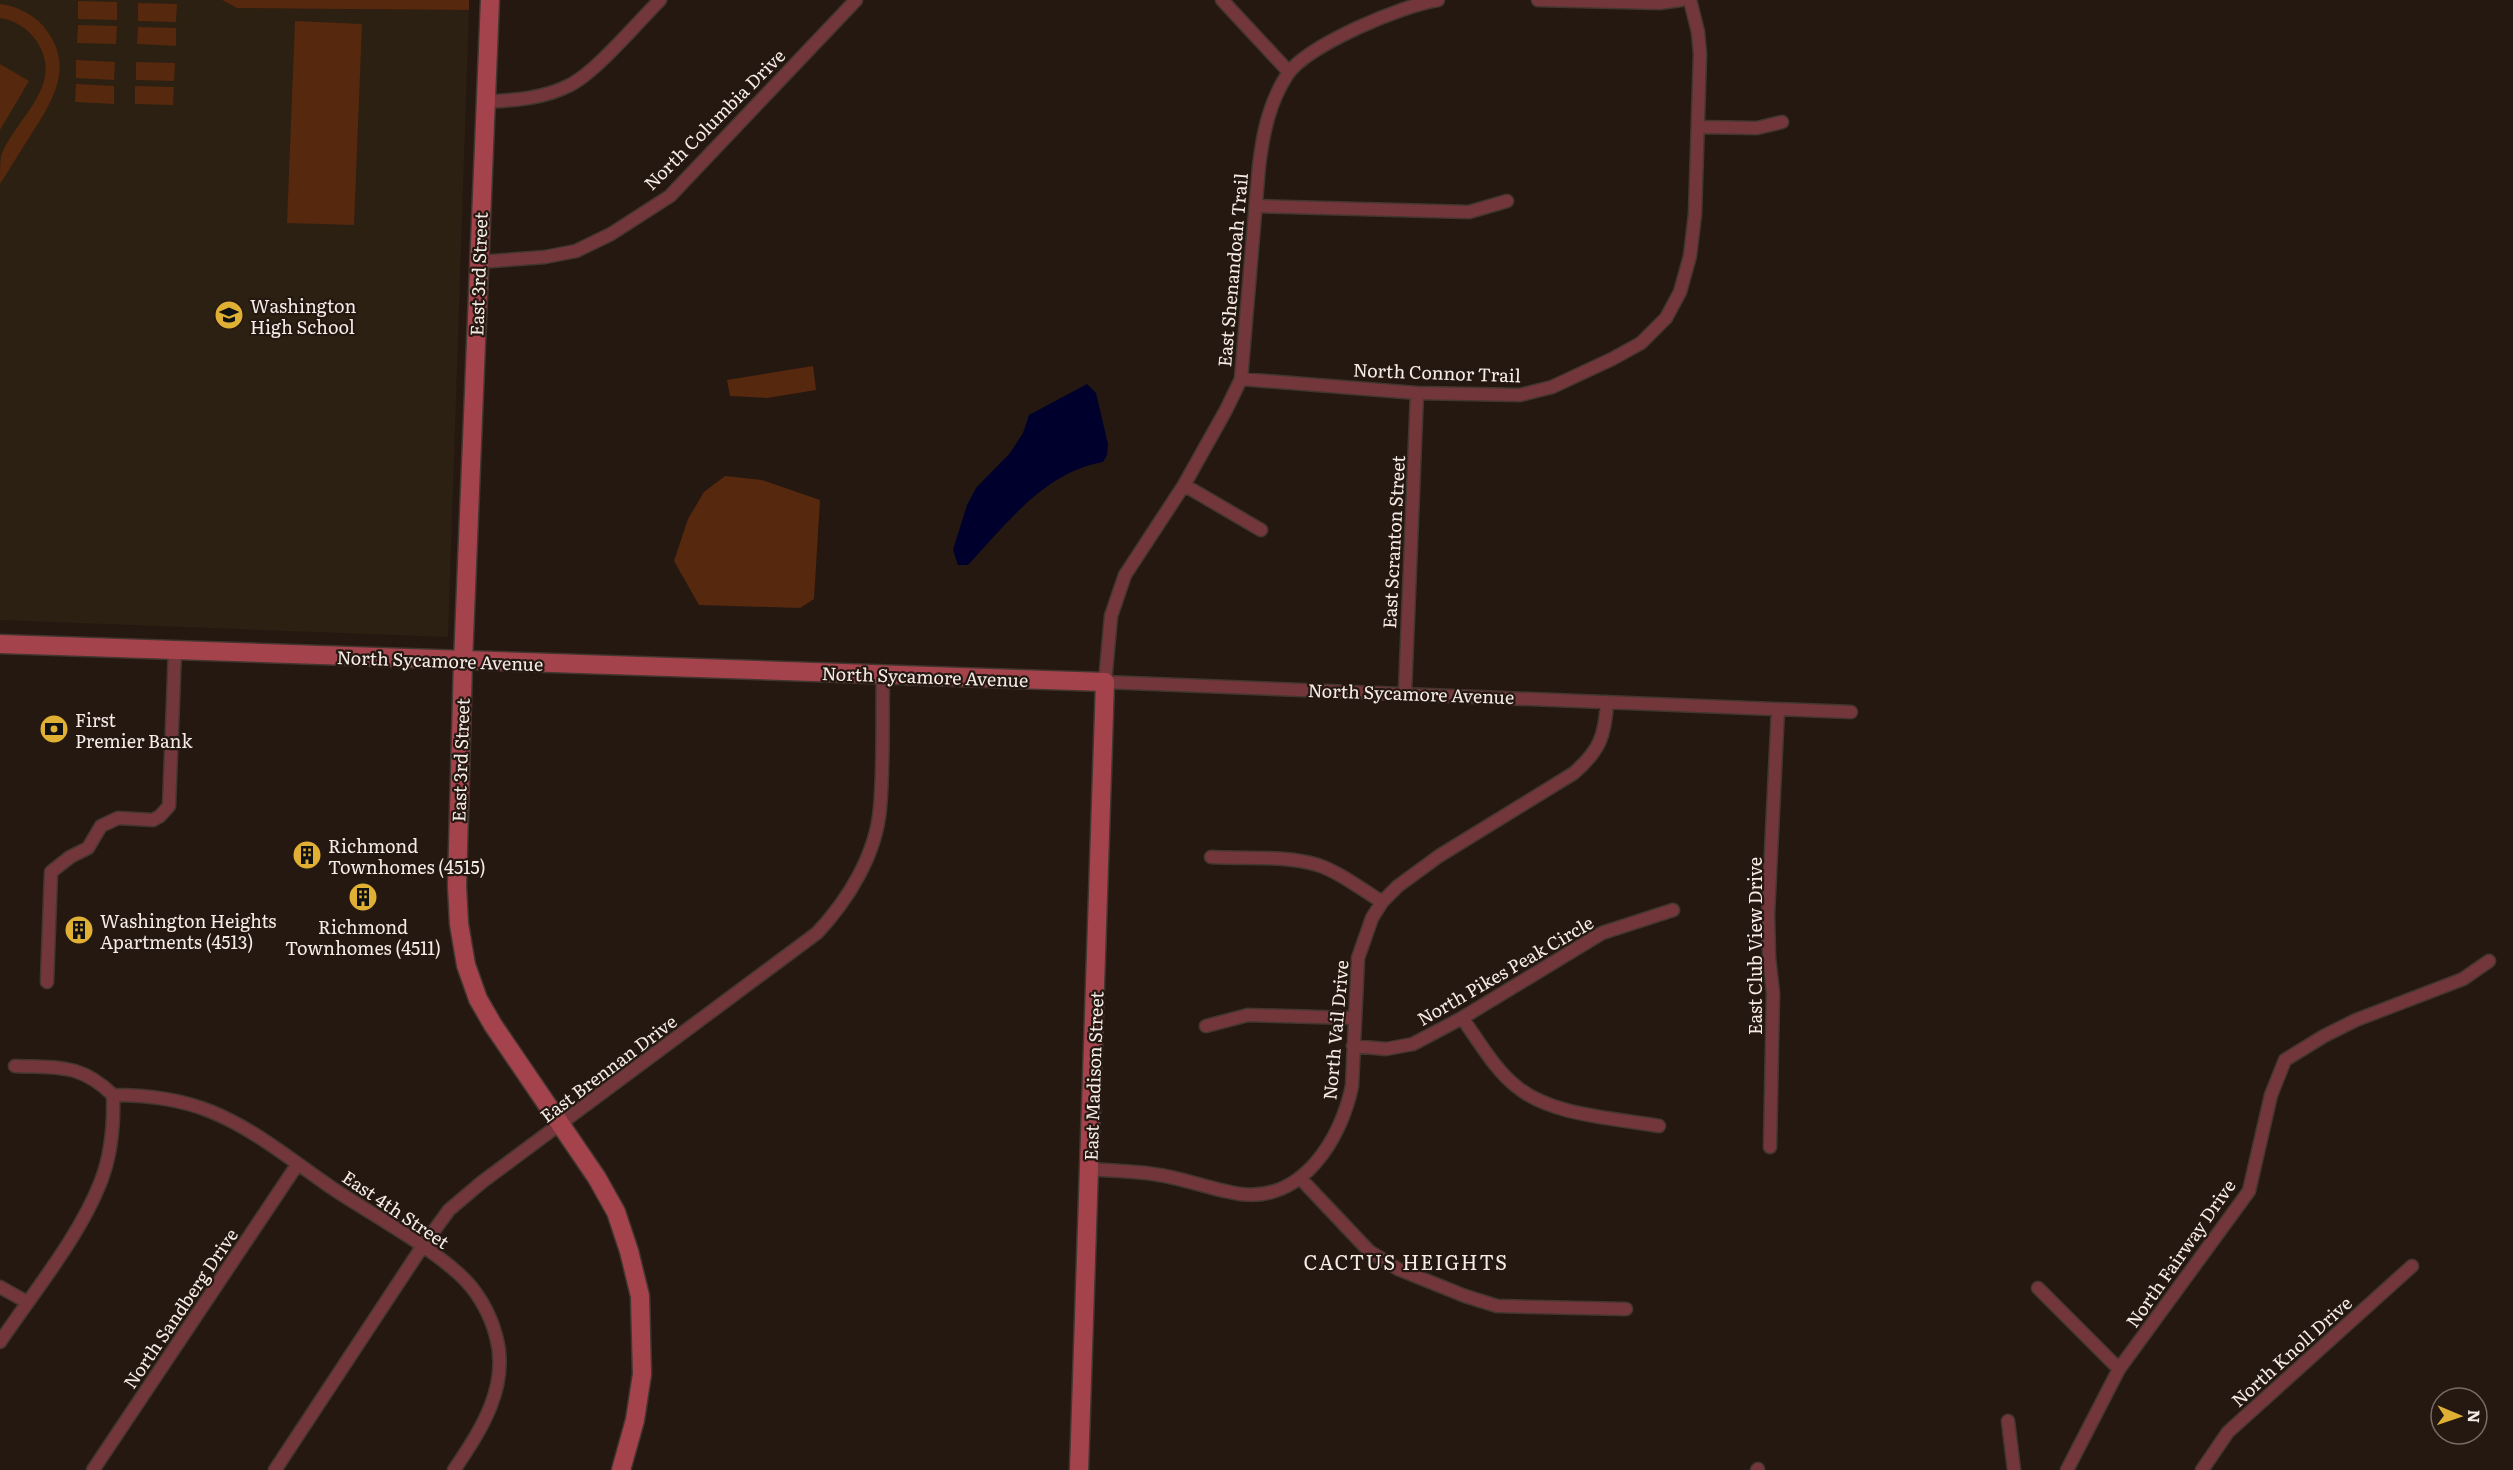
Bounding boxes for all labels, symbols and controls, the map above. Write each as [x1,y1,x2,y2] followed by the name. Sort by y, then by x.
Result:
[637,42,791,196] street label: North Columbia Drive
[1210,172,1254,368] street label: East Shenandoah Trail
[462,211,494,336] street label: East 3rd Street
[250,292,356,340] place label: Washington High School
[213,299,245,331] school or university icon: Washington High School
[1353,356,1521,388] street label: North Connor Trail
[1375,454,1411,629] street label: East Scranton Street
[336,643,544,677] street label: North Sycamore Avenue
[821,659,1029,693] street label: North Sycamore Avenue
[1307,676,1515,710] street label: North Sycamore Avenue
[444,697,476,822] street label: East 3rd Street
[75,706,193,754] place label: First Premier Bank
[38,713,70,745] bank icon: First Premier Bank
[328,832,486,880] place label: Richmond Townhomes (4515)
[291,839,323,871] building icon: Richmond Townhomes (4515)
[1741,857,1768,1035] street label: East Club View Drive
[347,881,379,913] building icon: Richmond Townhomes (4511)
[100,907,277,955] place label: Washington Heights Apartments (4513)
[1412,908,1598,1032] street label: North Pikes Peak Circle
[285,913,441,961] place label: Richmond Townhomes (4511)
[63,914,95,946] building icon: Washington Heights Apartments (4513)
[1315,959,1355,1101] street label: North Vail Drive
[1077,990,1109,1161] street label: East Madison Street
[534,1008,682,1128] street label: East Brennan Drive
[337,1163,456,1255] street label: East 4th Street
[2119,1173,2241,1333] street label: North Fairway Drive
[116,1222,244,1394] street label: North Sandberg Drive
[1304,1246,1508,1276] district label: CACTUS HEIGHTS
[2225,1289,2357,1413] street label: North Knoll Drive
[2429,1386,2489,1446] north arrow
[2463,1409,2487,1424] text: N

